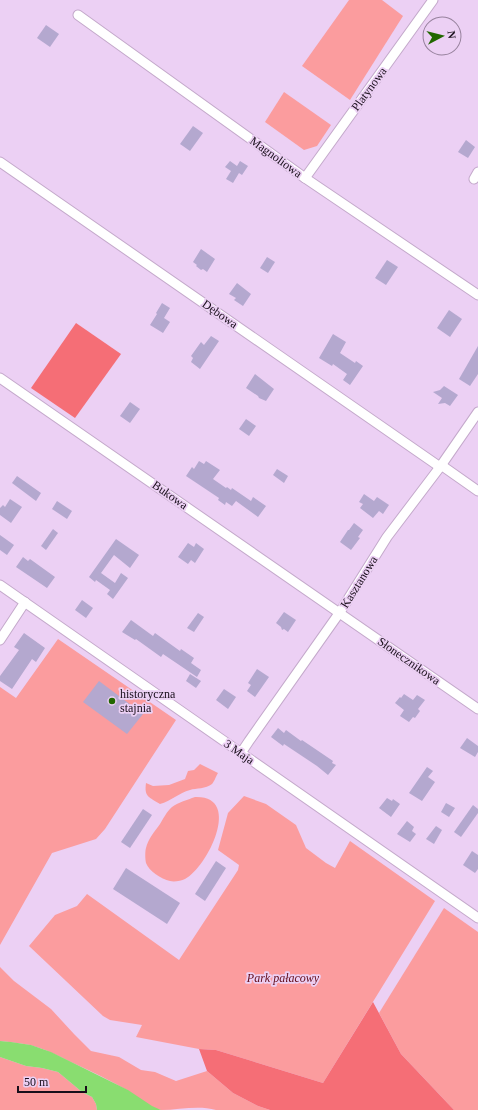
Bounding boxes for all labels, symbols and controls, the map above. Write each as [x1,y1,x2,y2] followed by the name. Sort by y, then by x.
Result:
[422,16,462,56] north arrow
[445,30,458,40] text: N
[348,64,390,114] street label: Platynowa
[247,134,305,181] street label: Magnoliowa
[200,297,241,332] street label: Dębowa
[150,478,191,513] street label: Bukowa
[338,553,381,611] street label: Kasztanowa
[375,634,444,688] street label: Słonecznikowa
[120,687,176,715] place label: historyczna stajnia
[107,696,117,706] marker: historyczna stajnia
[221,737,257,768] street label: 3 Maja
[246,971,320,985] park label: Park pałacowy
[18,1068,86,1094] scale bar
[24,1075,49,1089] text: 50 m

